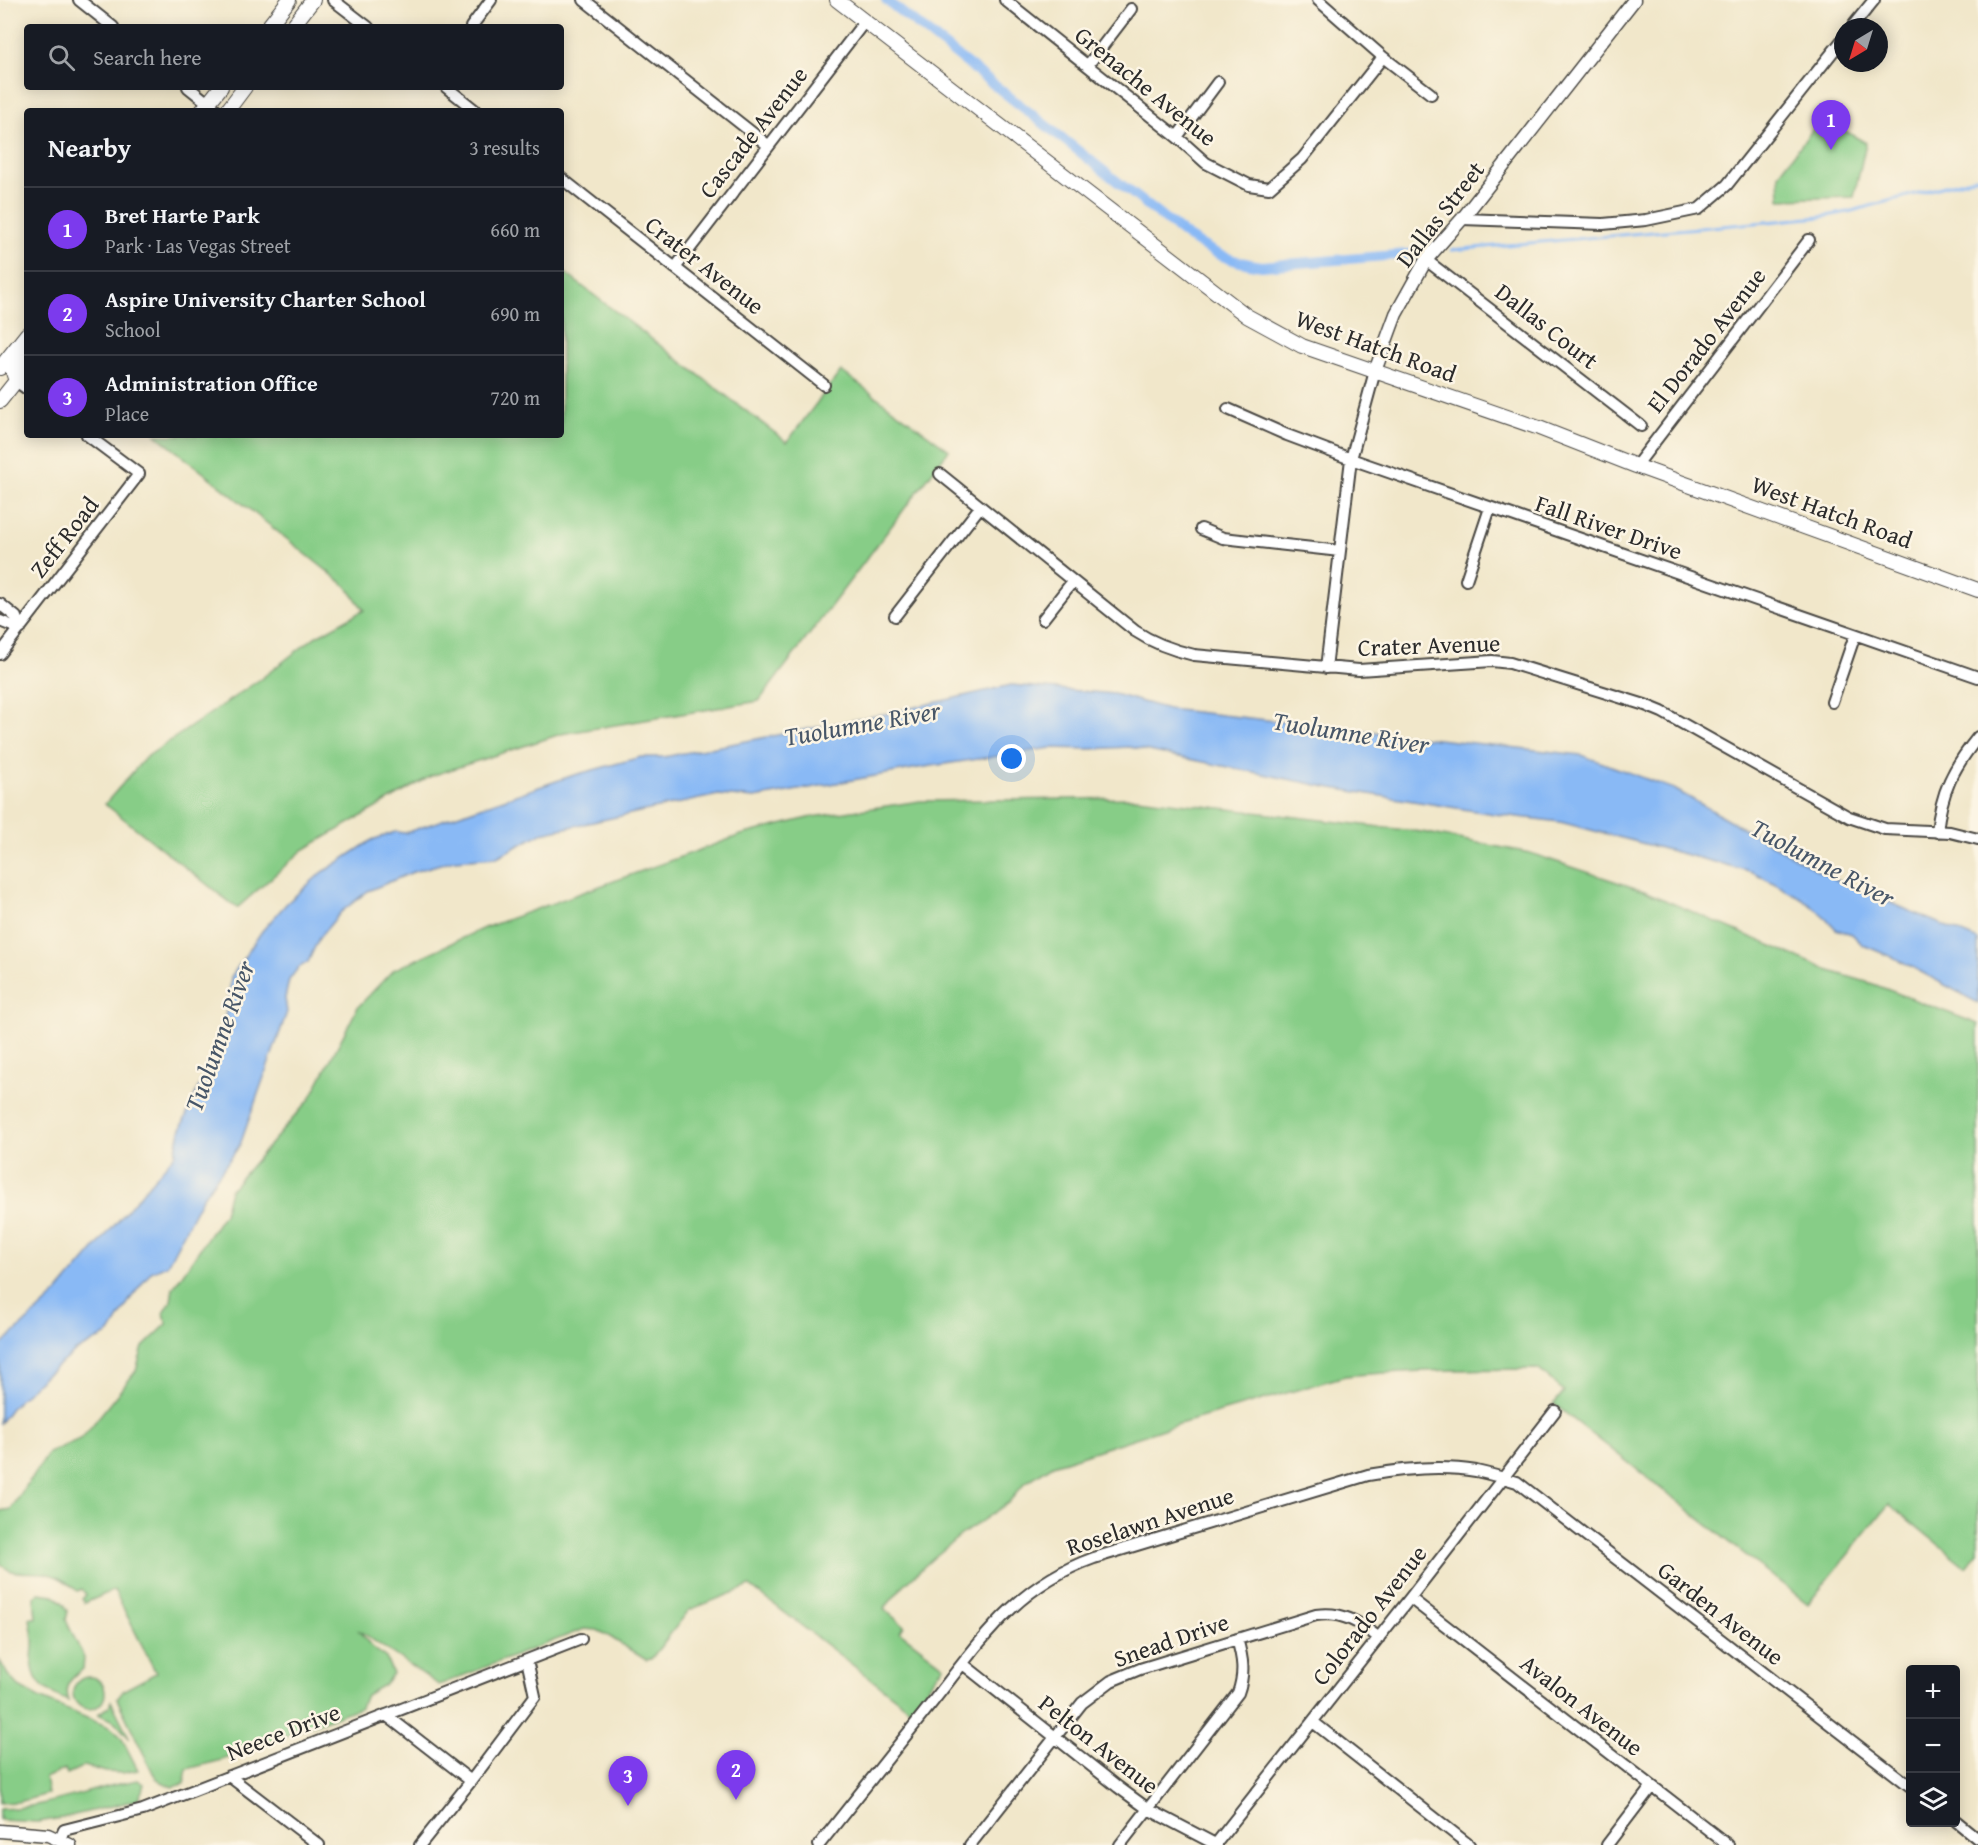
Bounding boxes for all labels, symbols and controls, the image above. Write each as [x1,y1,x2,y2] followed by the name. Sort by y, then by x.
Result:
[1067,18,1225,154] street label: Grenache Avenue
[1834,18,1888,72] north arrow
[24,24,564,90] search box
[45,41,78,74] icon: search
[93,41,202,73] text: Search here
[690,59,816,205] street label: Cascade Avenue
[1812,100,1850,150] pin: 1
[48,128,131,167] text: Nearby
[469,133,540,162] text: 3 results
[1387,153,1493,275] street label: Dallas Street
[105,199,260,231] text: Bret Harte Park
[638,207,772,323] street label: Crater Avenue
[62,215,73,244] text: 1
[490,215,540,244] text: 660 m
[105,231,291,260] text: Park · Las Vegas Street
[1638,260,1774,420] street label: El Dorado Avenue
[1488,275,1606,378] street label: Dallas Court
[105,283,426,315] text: Aspire University Charter School
[62,299,73,328] text: 2
[490,299,540,328] text: 690 m
[1291,301,1462,391] street label: West Hatch Road
[105,315,161,344] text: School
[105,367,318,399] text: Administration Office
[62,383,73,412] text: 3
[490,383,540,412] text: 720 m
[105,399,149,428] text: Place
[1747,467,1918,557] street label: West Hatch Road
[1531,486,1687,568] street label: Fall River Drive
[21,489,107,585] street label: Zeff Road
[1357,625,1501,665] street label: Crater Avenue
[781,690,945,756] water label: Tuolumne River
[1270,700,1433,764] water label: Tuolumne River
[997,744,1026,773] your location
[1744,808,1903,917] water label: Tuolumne River
[174,954,265,1117] water label: Tuolumne River
[1062,1477,1238,1565] street label: Roselawn Avenue
[1303,1537,1435,1693] street label: Colorado Avenue
[1650,1553,1792,1673] street label: Garden Avenue
[1109,1604,1233,1676] street label: Snead Drive
[1513,1646,1651,1764] street label: Avalon Avenue
[1906,1665,1960,1827] map controls
[1906,1665,1960,1719] button: +
[1031,1686,1167,1802] street label: Pelton Avenue
[221,1694,345,1770] street label: Neece Drive
[1906,1719,1960,1773] button: −
[716,1750,756,1800] pin: 2
[608,1756,648,1806] pin: 3
[1906,1773,1960,1827] button: layers

